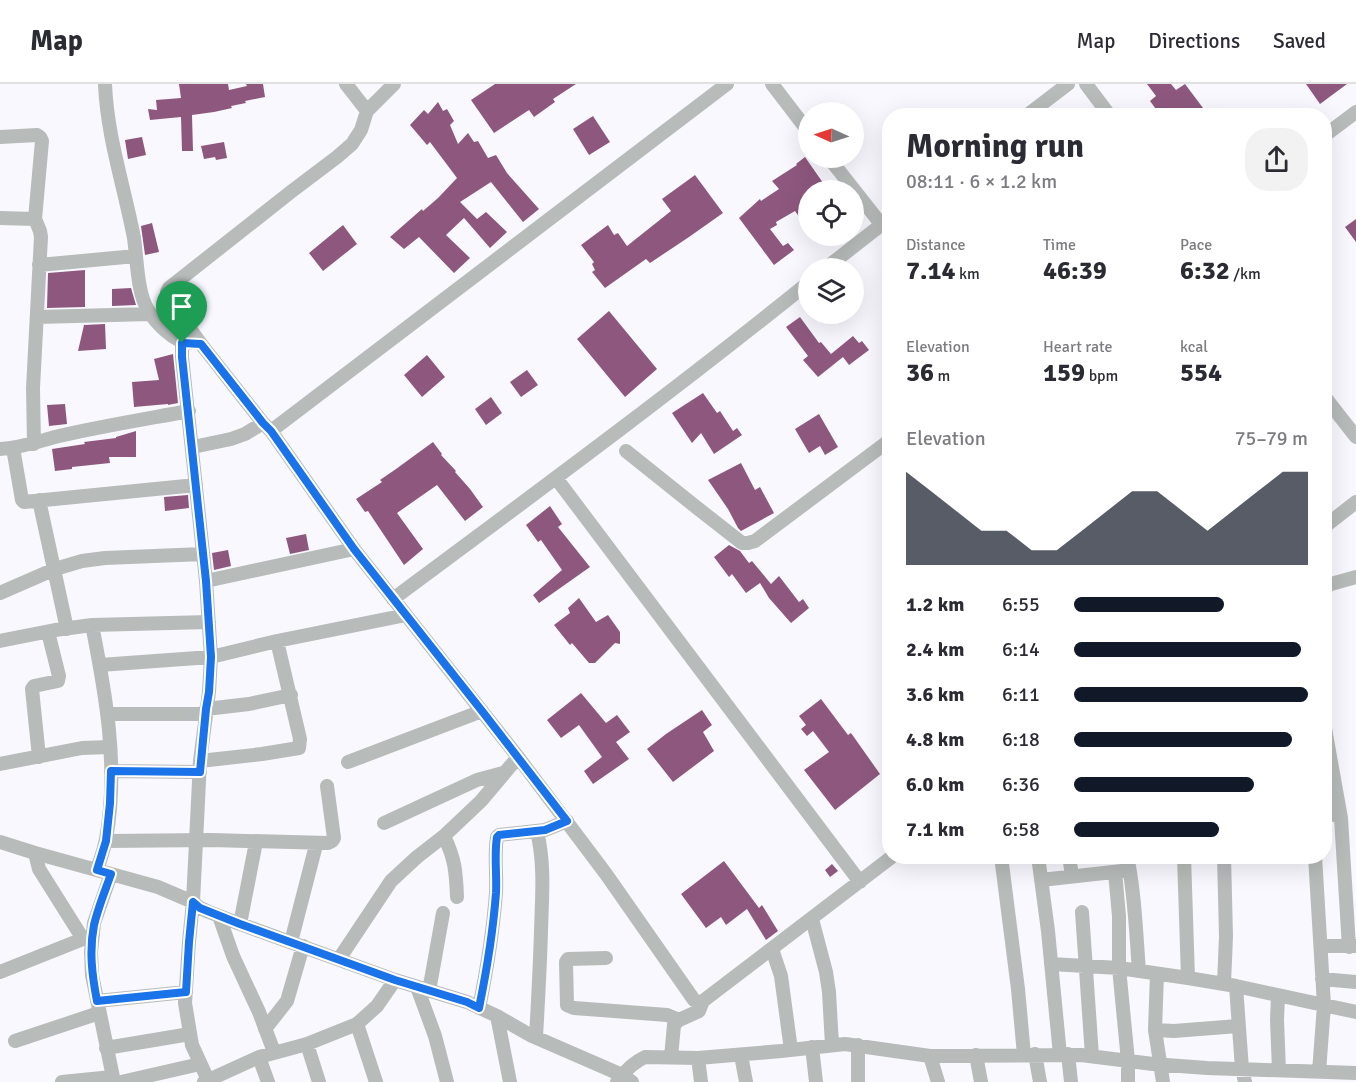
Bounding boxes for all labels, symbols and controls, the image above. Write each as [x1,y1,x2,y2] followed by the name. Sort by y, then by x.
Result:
[30,24,83,58] text: Map
[1077,28,1115,54] text: Map
[1148,28,1240,54] text: Directions
[1273,28,1326,54] text: Saved
[798,102,864,168] north arrow
[798,102,864,324] map controls
[906,126,1084,167] text: Morning run
[1245,128,1308,191] button: share
[906,169,1057,194] text: 08:11 · 6 × 1.2 km
[798,180,864,246] button: locate
[906,235,966,255] text: Distance
[1043,235,1076,255] text: Time
[1180,235,1212,255] text: Pace
[906,255,956,287] text: 7.14
[1043,255,1107,287] text: 46:39
[1180,255,1230,287] text: 6:32
[798,258,864,324] button: layers
[956,264,980,284] text: km
[1230,264,1261,284] text: /km
[156,281,207,343] pin
[165,290,198,323] icon: arrive
[906,337,970,357] text: Elevation
[1043,337,1112,357] text: Heart rate
[1180,337,1208,357] text: kcal
[906,357,934,389] text: 36
[1043,357,1085,389] text: 159
[1180,357,1222,389] text: 554
[934,366,950,386] text: m
[1085,366,1118,386] text: bpm
[906,426,986,451] text: Elevation
[1235,426,1308,451] text: 75–79 m
[906,592,964,617] text: 1.2 km
[1002,592,1040,617] text: 6:55
[906,637,964,662] text: 2.4 km
[1002,637,1040,662] text: 6:14
[906,682,964,707] text: 3.6 km
[1002,682,1040,707] text: 6:11
[906,727,964,752] text: 4.8 km
[1002,727,1040,752] text: 6:18
[906,772,964,797] text: 6.0 km
[1002,772,1040,797] text: 6:36
[906,817,964,842] text: 7.1 km
[1002,817,1040,842] text: 6:58

